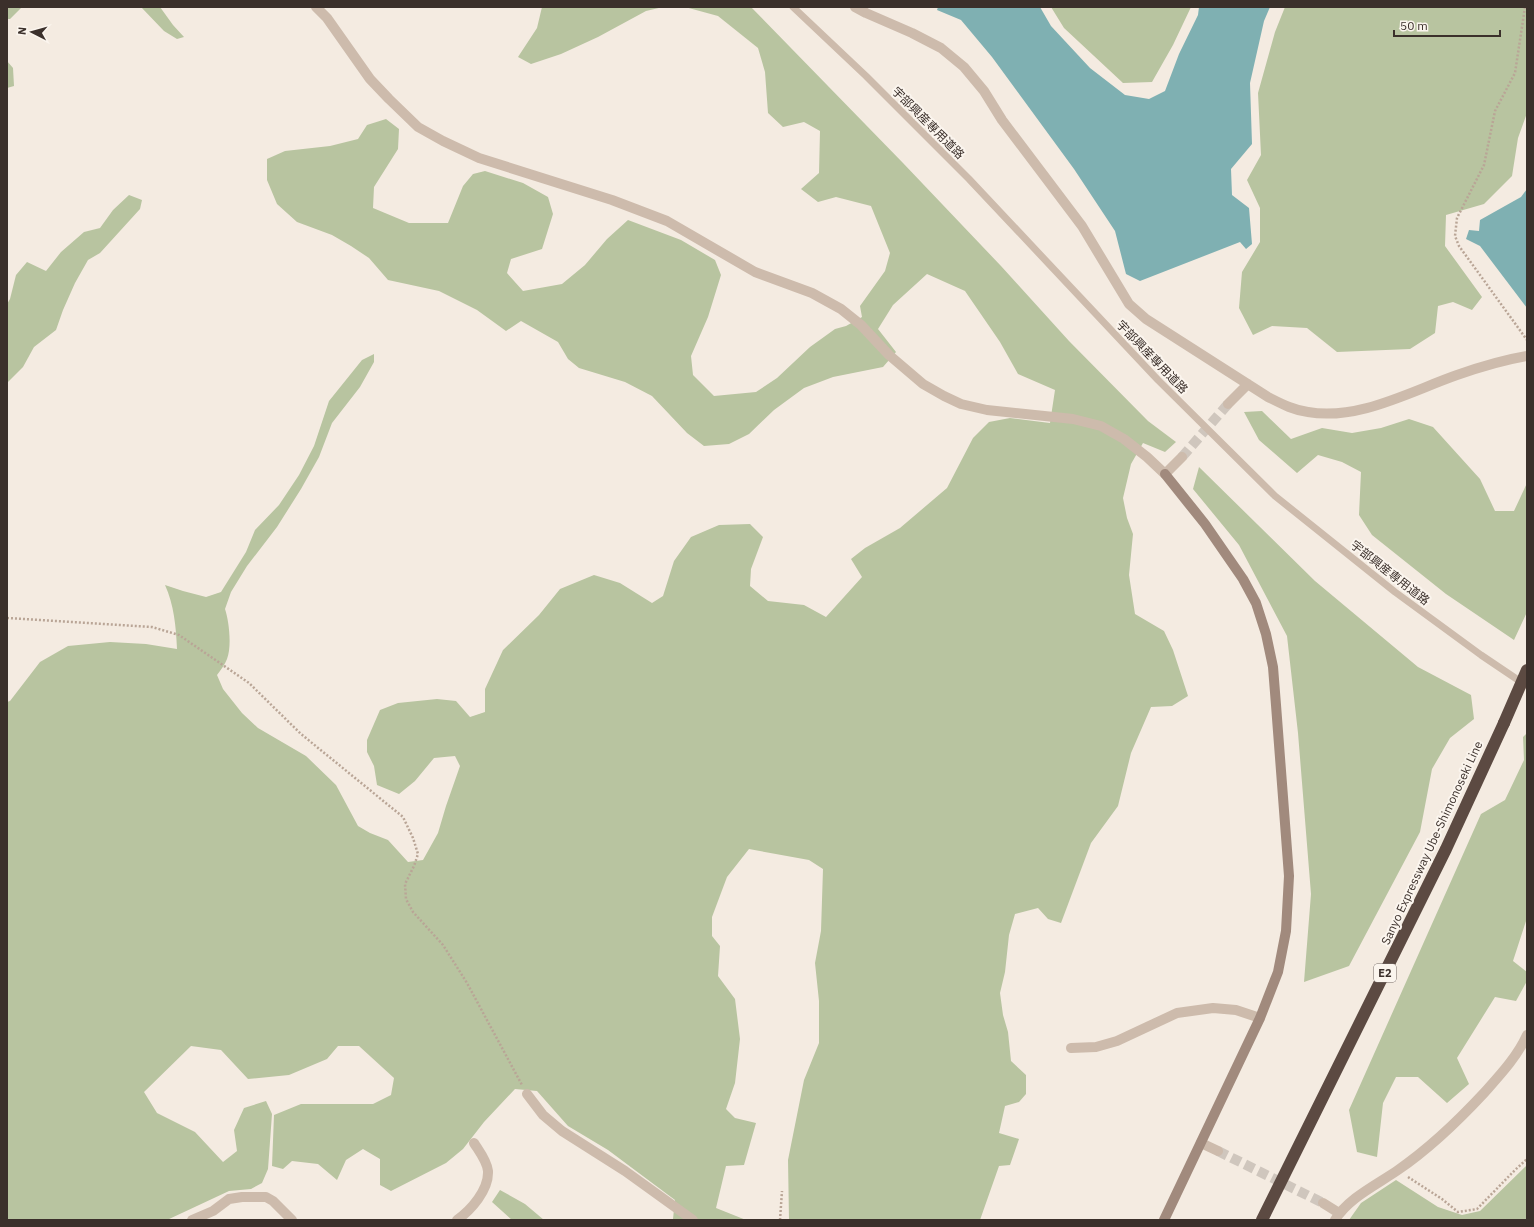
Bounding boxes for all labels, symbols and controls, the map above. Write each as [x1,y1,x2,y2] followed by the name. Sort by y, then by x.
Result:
[12,12,52,52] north arrow
[1394,12,1500,38] scale bar
[1400,18,1428,33] text: 50 m
[15,26,29,36] text: N
[889,83,968,162] street label: 宇部興産専用道路
[1114,317,1191,396] street label: 宇部興産専用道路
[1348,537,1433,608] street label: 宇部興産専用道路
[1378,738,1486,947] street label: Sanyo Expressway Ube-Shimonoseki Line
[1374,964,1396,982] road number: E2

